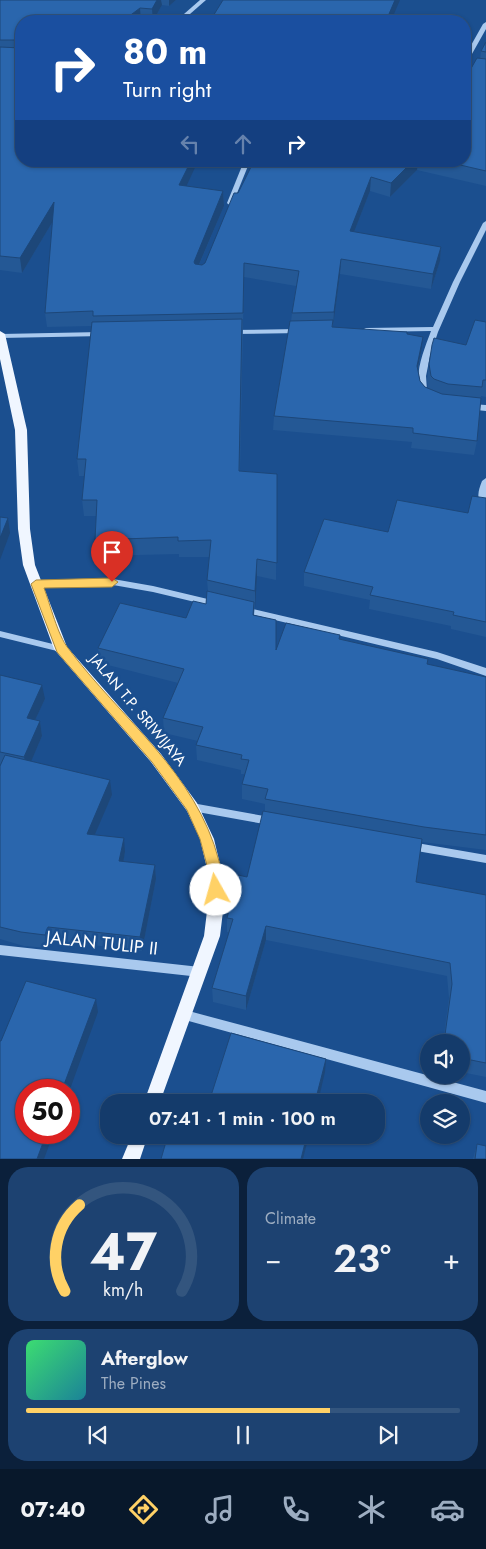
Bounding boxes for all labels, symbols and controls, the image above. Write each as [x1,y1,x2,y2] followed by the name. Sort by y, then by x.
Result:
[123,27,207,77] text: 80 m
[40,35,105,100] icon: right
[123,73,211,105] text: Turn right
[176,130,204,158] icon: left
[229,130,257,158] icon: ahead
[282,130,310,158] icon: right
[91,531,133,582] pin
[98,538,126,566] icon: arrive
[83,647,192,771] street label: JALAN T.P. SRIWIJAYA
[189,863,241,915] position arrow
[43,924,159,962] street label: JALAN TULIP II
[420,1034,470,1144] map controls
[420,1034,470,1084] button: sound
[15,1079,80,1144] speed limit sign: 50
[420,1094,470,1144] button: layers
[149,1105,336,1132] text: 07:41 · 1 min · 100 m
[265,1207,316,1230] text: Climate
[90,1214,158,1290] text: 47
[333,1231,391,1286] text: 23°
[265,1239,282,1280] text: −
[443,1239,460,1280] text: +
[103,1277,144,1303] text: km/h
[101,1345,188,1372] text: Afterglow
[101,1372,166,1395] text: The Pines
[84,1421,112,1449] icon: previous
[229,1421,257,1449] icon: pause
[374,1421,402,1449] icon: next
[126,1492,161,1527] icon: directions
[202,1492,237,1527] icon: music
[278,1492,313,1527] icon: phone
[354,1492,389,1527] icon: climate
[430,1492,465,1527] icon: car
[21,1493,85,1525] text: 07:40

